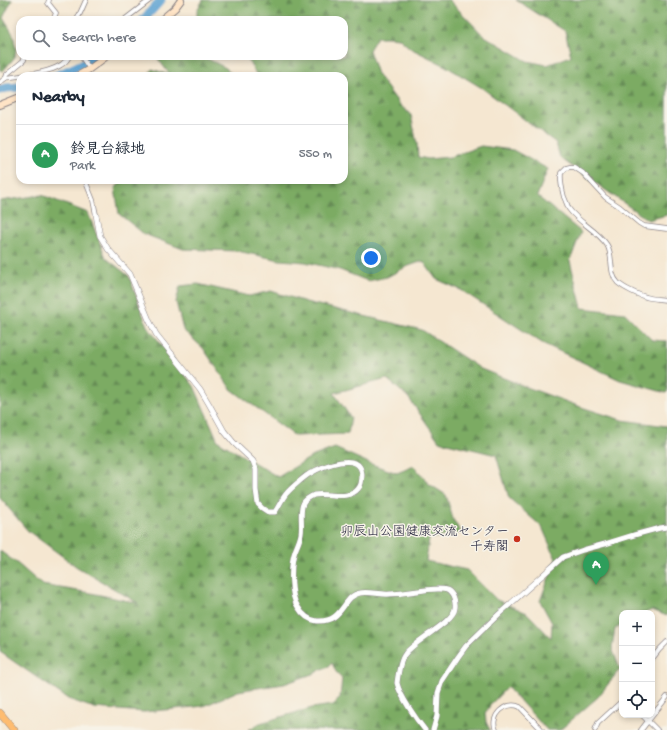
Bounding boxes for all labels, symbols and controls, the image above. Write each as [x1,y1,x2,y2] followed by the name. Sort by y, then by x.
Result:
[16,16,348,60] search box
[30,27,52,49] icon: search
[62,29,136,47] text: Search here
[32,88,85,108] text: Nearby
[70,141,145,159] text: 鈴見台緑地
[41,147,49,162] text: A
[299,147,332,162] text: 550 m
[70,159,95,174] text: Park
[361,248,381,268] your location
[341,524,509,555] place label: 卯辰山公園健康交流センター 千寿閣
[512,534,522,544] marker: 卯辰山公園健康交流センター 千寿閣
[583,552,609,585] pin: A
[619,610,655,718] map controls
[619,610,655,646] button: +
[619,646,655,682] button: −
[619,682,655,718] button: locate

